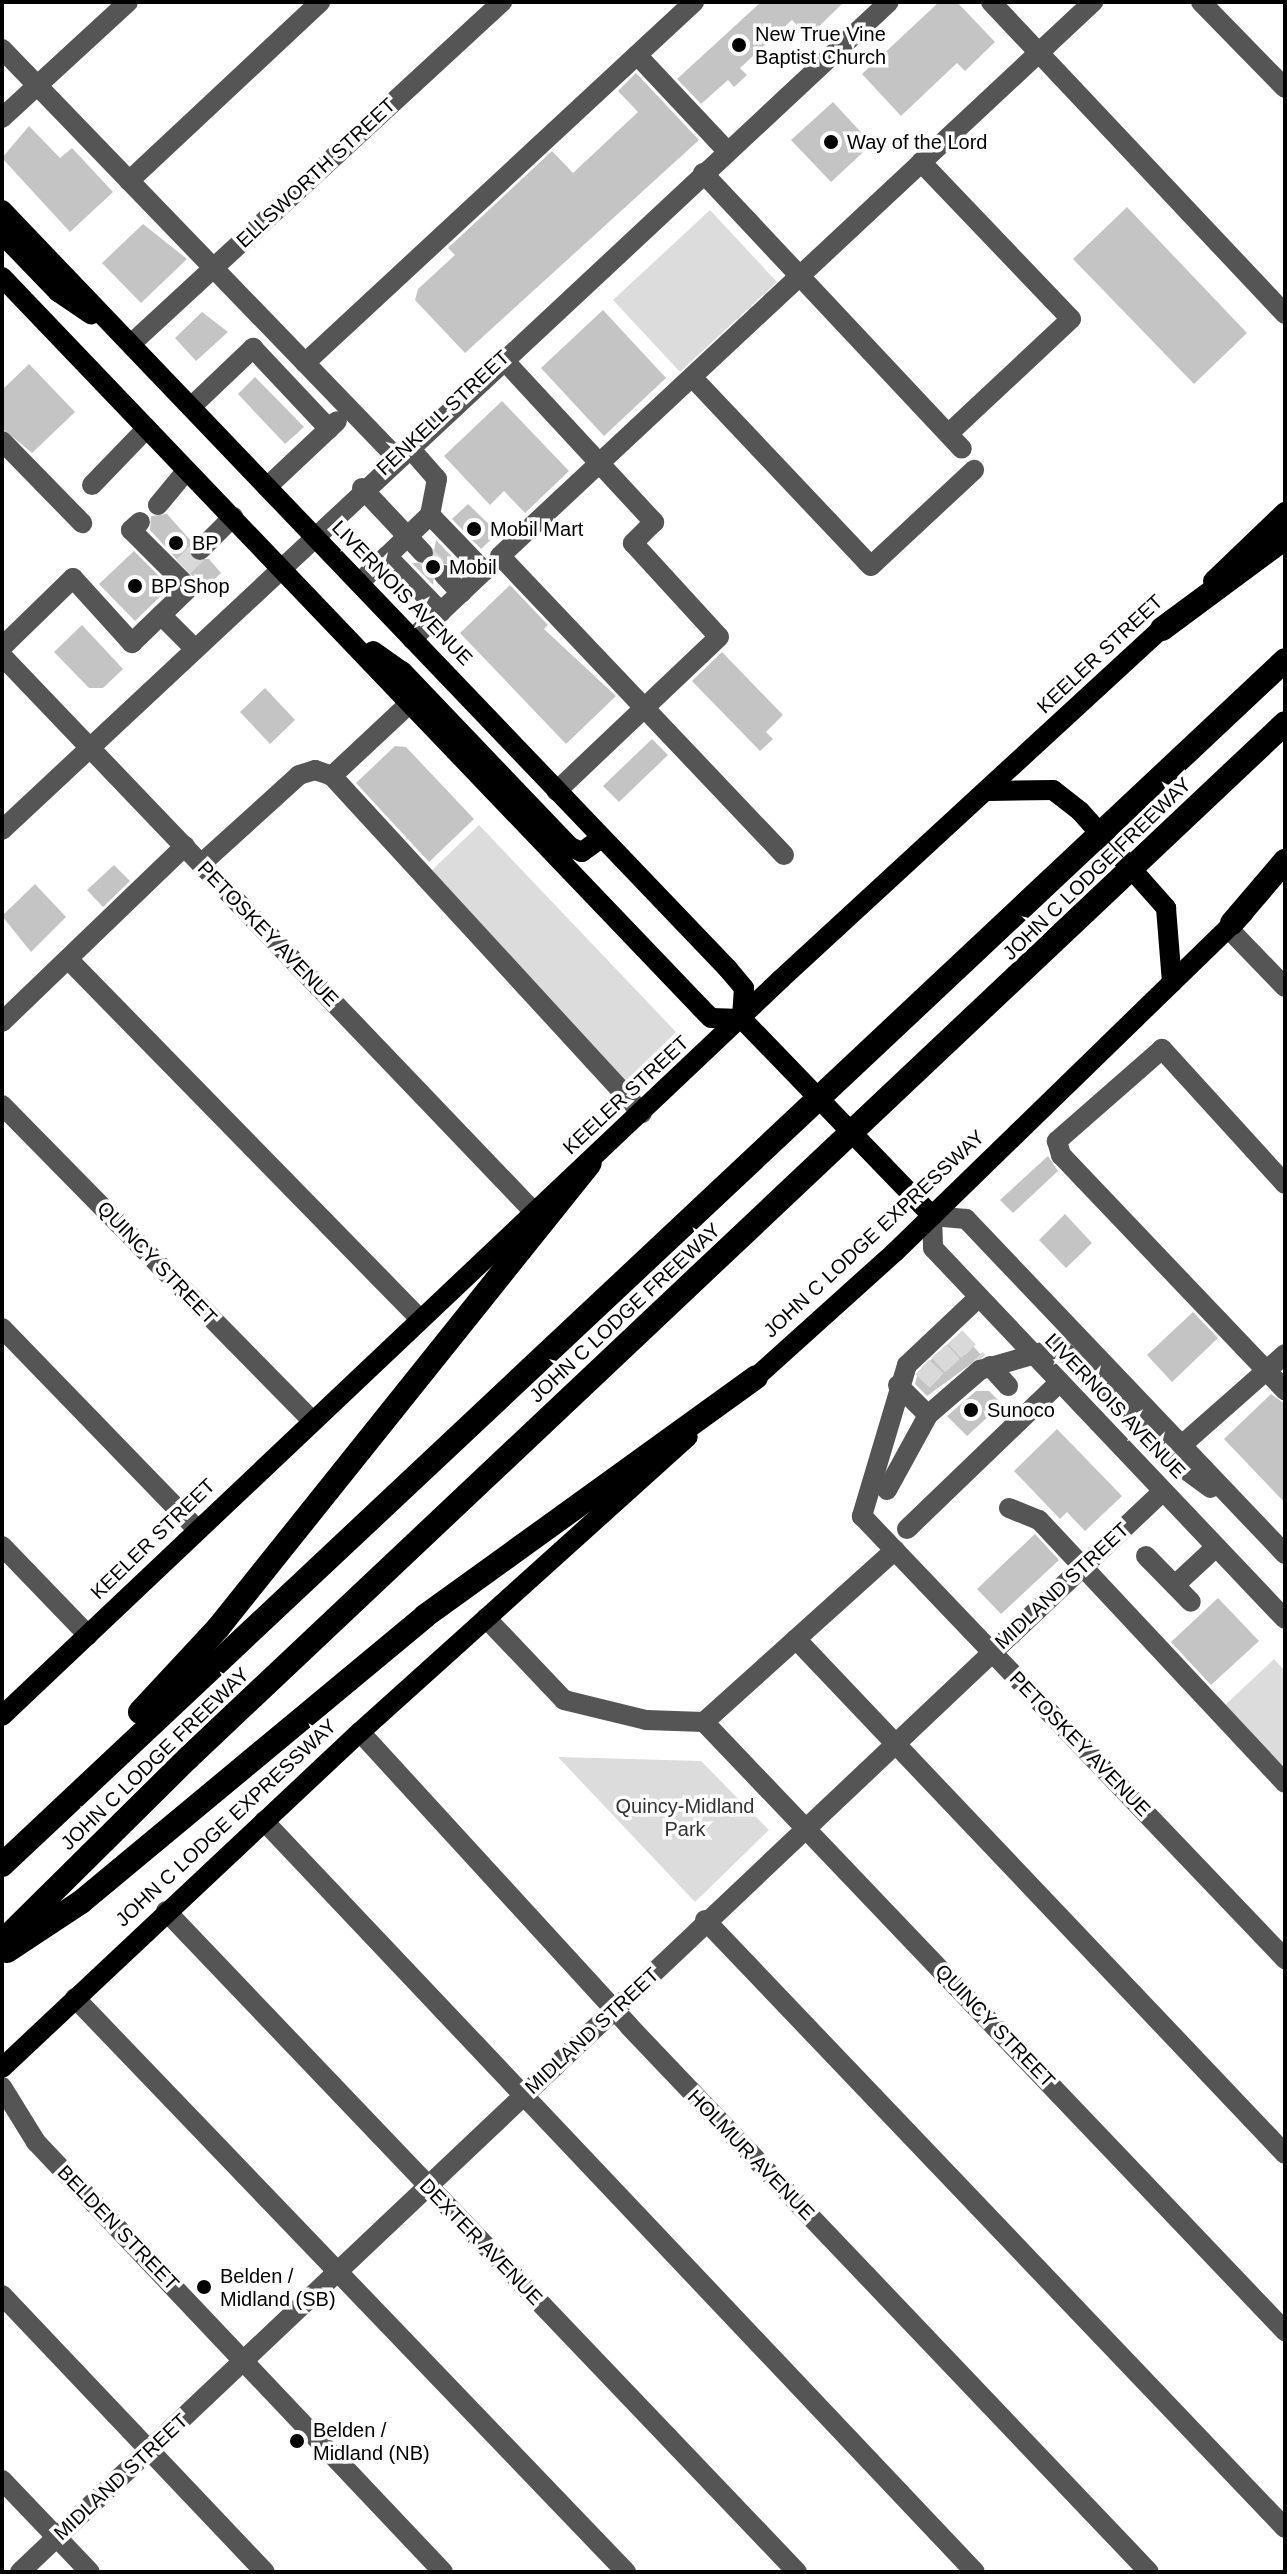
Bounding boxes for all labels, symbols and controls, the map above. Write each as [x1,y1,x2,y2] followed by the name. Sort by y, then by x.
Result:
[755,22,886,69] place label: New True Vine Baptist Church
[730,36,748,54] marker: New True Vine Baptist Church
[232,93,400,253] street label: ELLSWORTH STREET
[847,130,987,154] place label: Way of the Lord
[822,133,840,151] marker: Way of the Lord
[371,345,515,481] street label: FENKELL STREET
[326,515,478,671] street label: LIVERNOIS AVENUE
[490,517,583,541] place label: Mobil Mart
[465,520,483,538] marker: Mobil Mart
[192,531,219,555] place label: BP
[167,534,185,552] marker: BP
[449,555,497,579] place label: Mobil
[424,558,442,576] marker: Mobil
[151,574,230,598] place label: BP Shop
[126,577,144,595] marker: BP Shop
[1032,590,1168,718] street label: KEELER STREET
[998,773,1196,965] street label: JOHN C LODGE FREEWAY
[192,856,344,1012] street label: PETOSKEY AVENUE
[558,1031,694,1159] street label: KEELER STREET
[759,1125,989,1343] street label: JOHN C LODGE EXPRESSWAY
[92,1196,222,1330] street label: QUINCY STREET
[525,1218,725,1408] street label: JOHN C LODGE FREEWAY
[1039,1328,1191,1484] street label: LIVERNOIS AVENUE
[987,1398,1055,1422] place label: Sunoco
[962,1401,980,1419] marker: Sunoco
[86,1474,220,1604] street label: KEELER STREET
[990,1518,1134,1654] street label: MIDLAND STREET
[56,1663,254,1855] street label: JOHN C LODGE FREEWAY
[1004,1666,1156,1822] street label: PETOSKEY AVENUE
[111,1714,341,1932] street label: JOHN C LODGE EXPRESSWAY
[616,1794,754,1841] park label: Quincy-Midland Park
[930,1959,1060,2093] street label: QUINCY STREET
[520,1963,664,2099] street label: MIDLAND STREET
[682,2084,820,2226] street label: HOLMUR AVENUE
[52,2161,184,2295] street label: BELDEN STREET
[414,2173,548,2311] street label: DEXTER AVENUE
[220,2264,336,2311] place label: Belden / Midland (SB)
[195,2278,213,2296] marker: Belden / Midland (SB)
[49,2409,193,2545] street label: MIDLAND STREET
[313,2418,430,2465] place label: Belden / Midland (NB)
[288,2432,306,2450] marker: Belden / Midland (NB)

